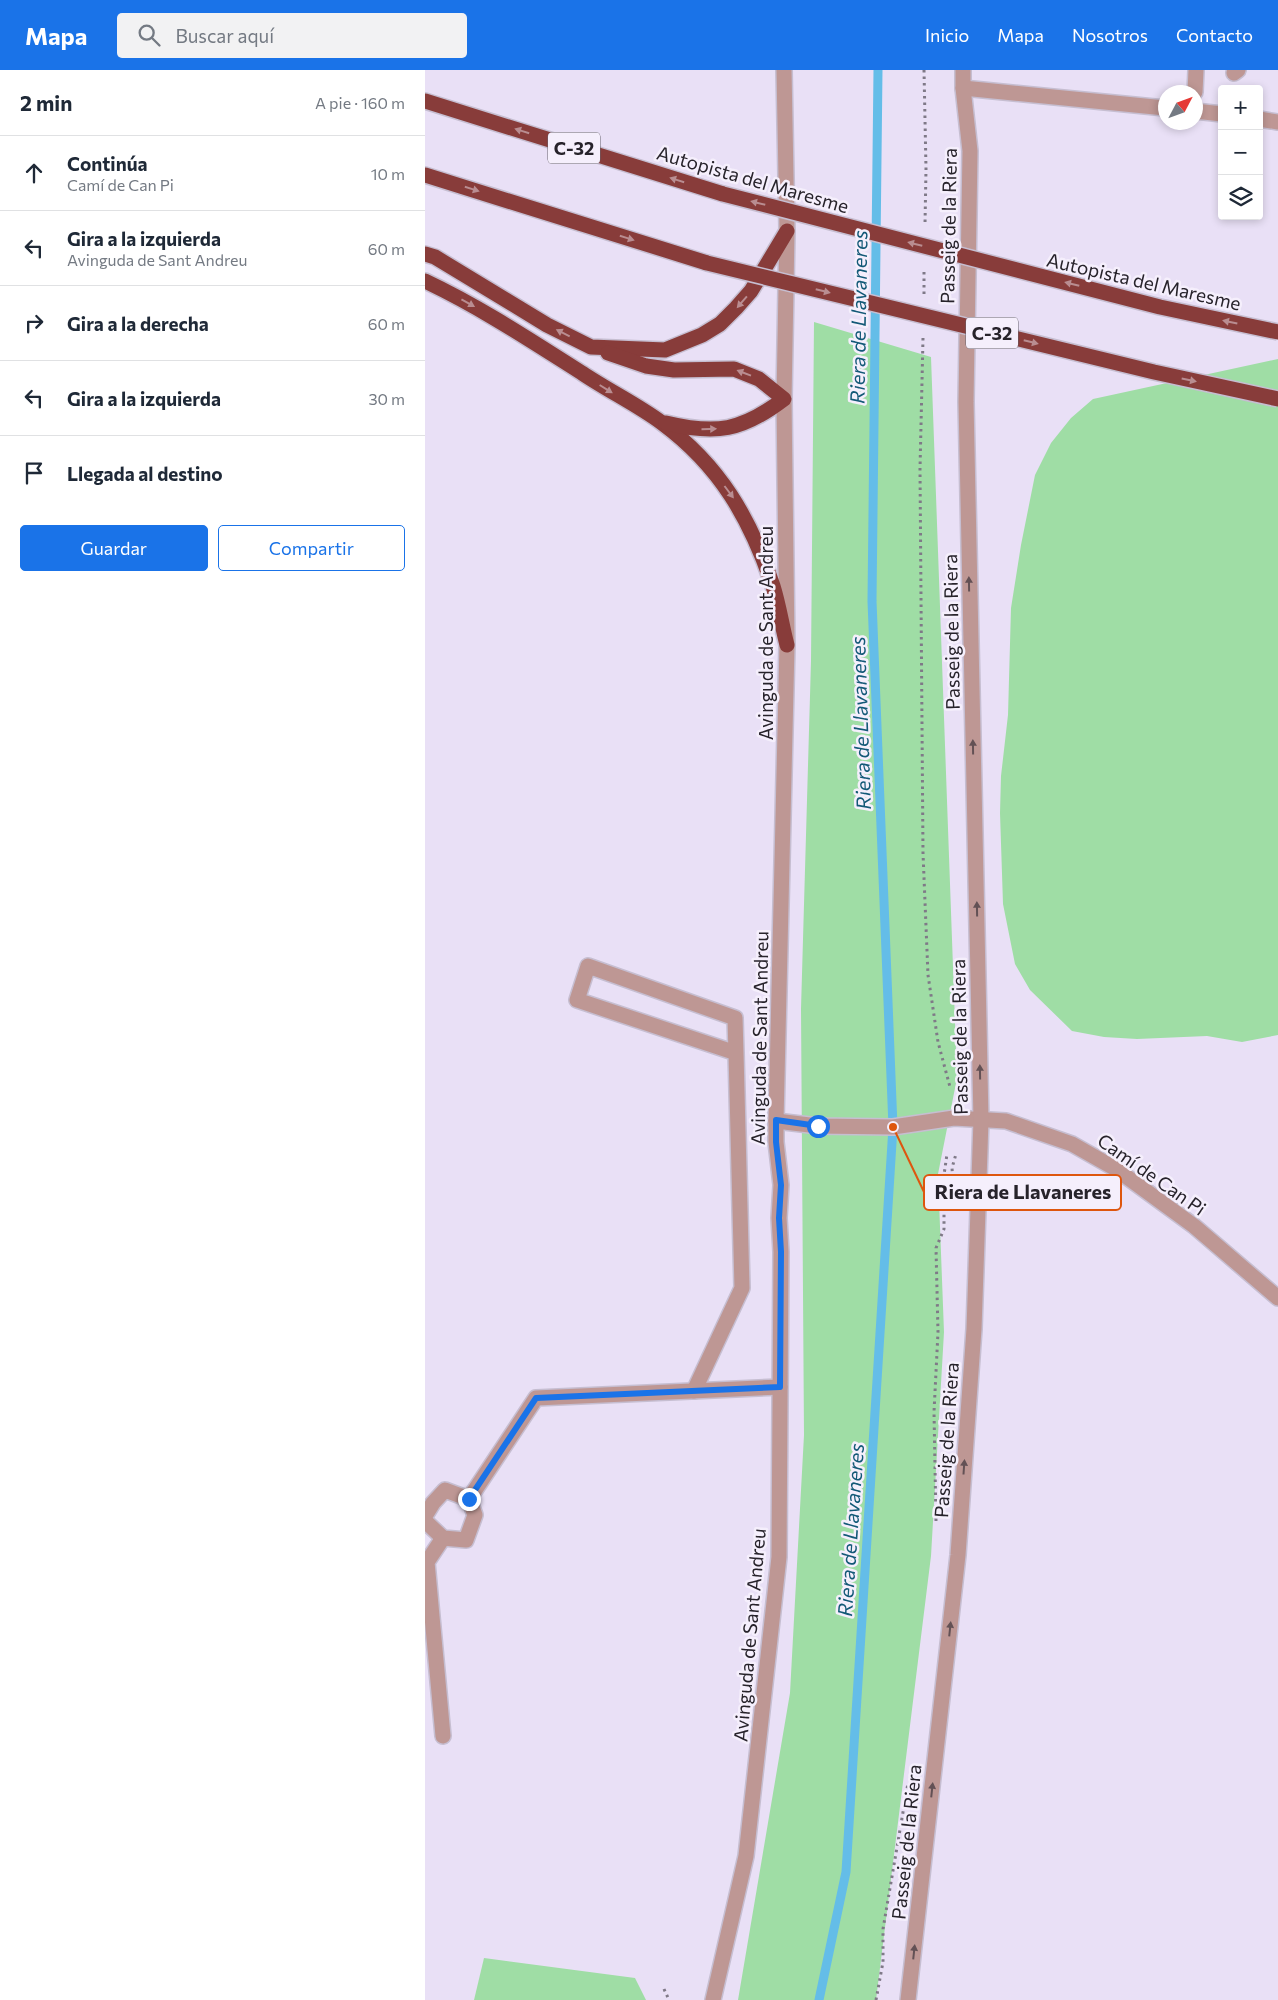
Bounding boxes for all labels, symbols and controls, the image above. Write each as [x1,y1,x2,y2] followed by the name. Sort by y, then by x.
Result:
[117,13,467,58] search box
[25,21,87,50] text: Mapa
[135,21,163,49] icon: search
[175,24,274,47] text: Buscar aquí
[925,24,969,46] text: Inicio
[997,24,1044,46] text: Mapa
[1072,24,1148,46] text: Nosotros
[1176,24,1253,46] text: Contacto
[1158,85,1203,130] north arrow
[1218,85,1263,220] map controls
[1218,85,1263,130] button: +
[20,90,72,115] text: 2 min
[315,93,405,112] text: A pie · 160 m
[514,127,529,135] one-way arrow
[1218,130,1263,175] button: −
[548,132,600,164] road number: C-32
[654,141,852,217] street label: Autopista del Maresme
[935,148,961,304] street label: Passeig de la Riera
[67,152,148,175] text: Continúa
[20,159,48,187] icon: ahead
[371,164,405,183] text: 10 m
[67,175,174,194] text: Camí de Can Pi
[1218,175,1263,220] button: layers
[669,176,684,183] one-way arrow
[464,186,479,194] one-way arrow
[750,199,765,207] one-way arrow
[67,227,221,250] text: Gira a la izquierda
[844,230,872,404] water label: Riera de Llavaneres
[20,234,48,262] icon: left
[619,234,634,242] one-way arrow
[368,239,405,258] text: 60 m
[907,240,922,248] one-way arrow
[1045,247,1243,315] street label: Autopista del Maresme
[67,250,247,269] text: Avinguda de Sant Andreu
[1065,280,1080,288] one-way arrow
[815,287,830,295] one-way arrow
[736,295,748,307] one-way arrow
[462,298,475,307] one-way arrow
[20,309,48,337] icon: right
[67,312,209,335] text: Gira a la derecha
[368,314,405,333] text: 60 m
[966,318,1018,348] road number: C-32
[1223,318,1238,326] one-way arrow
[556,329,570,337] one-way arrow
[1024,338,1039,346] one-way arrow
[736,369,751,377] one-way arrow
[1182,376,1197,384] one-way arrow
[20,384,48,412] icon: left
[600,384,613,393] one-way arrow
[67,387,221,410] text: Gira a la izquierda
[368,389,405,408] text: 30 m
[701,425,717,433] one-way arrow
[20,459,48,487] icon: arrive
[67,462,223,485] text: Llegada al destino
[724,485,735,498] one-way arrow
[20,525,208,571] button: Guardar
[218,525,405,571] button: Compartir
[754,526,777,740] street label: Avinguda de Sant Andreu
[938,554,964,710] street label: Passeig de la Riera
[965,576,973,592] one-way arrow
[845,636,875,810] water label: Riera de Llavaneres
[969,738,977,754] one-way arrow
[972,901,980,917] one-way arrow
[746,931,772,1145] street label: Avinguda de Sant Andreu
[946,959,972,1115] street label: Passeig de la Riera
[976,1063,984,1079] one-way arrow
[807,1115,830,1138] route start
[1093,1128,1211,1220] street label: Camí de Can Pi
[924,1175,1121,1210] callout: Riera de Llavaneres
[935,1179,1111,1203] text: Riera de Llavaneres
[929,1361,963,1519] street label: Passeig de la Riera
[832,1443,868,1617] water label: Riera de Llavaneres
[961,1458,969,1474] one-way arrow
[458,1488,481,1511] route end
[728,1527,770,1743] street label: Avinguda de Sant Andreu
[946,1620,954,1636] one-way arrow
[886,1763,926,1921] street label: Passeig de la Riera
[928,1782,936,1798] one-way arrow
[910,1943,918,1959] one-way arrow

